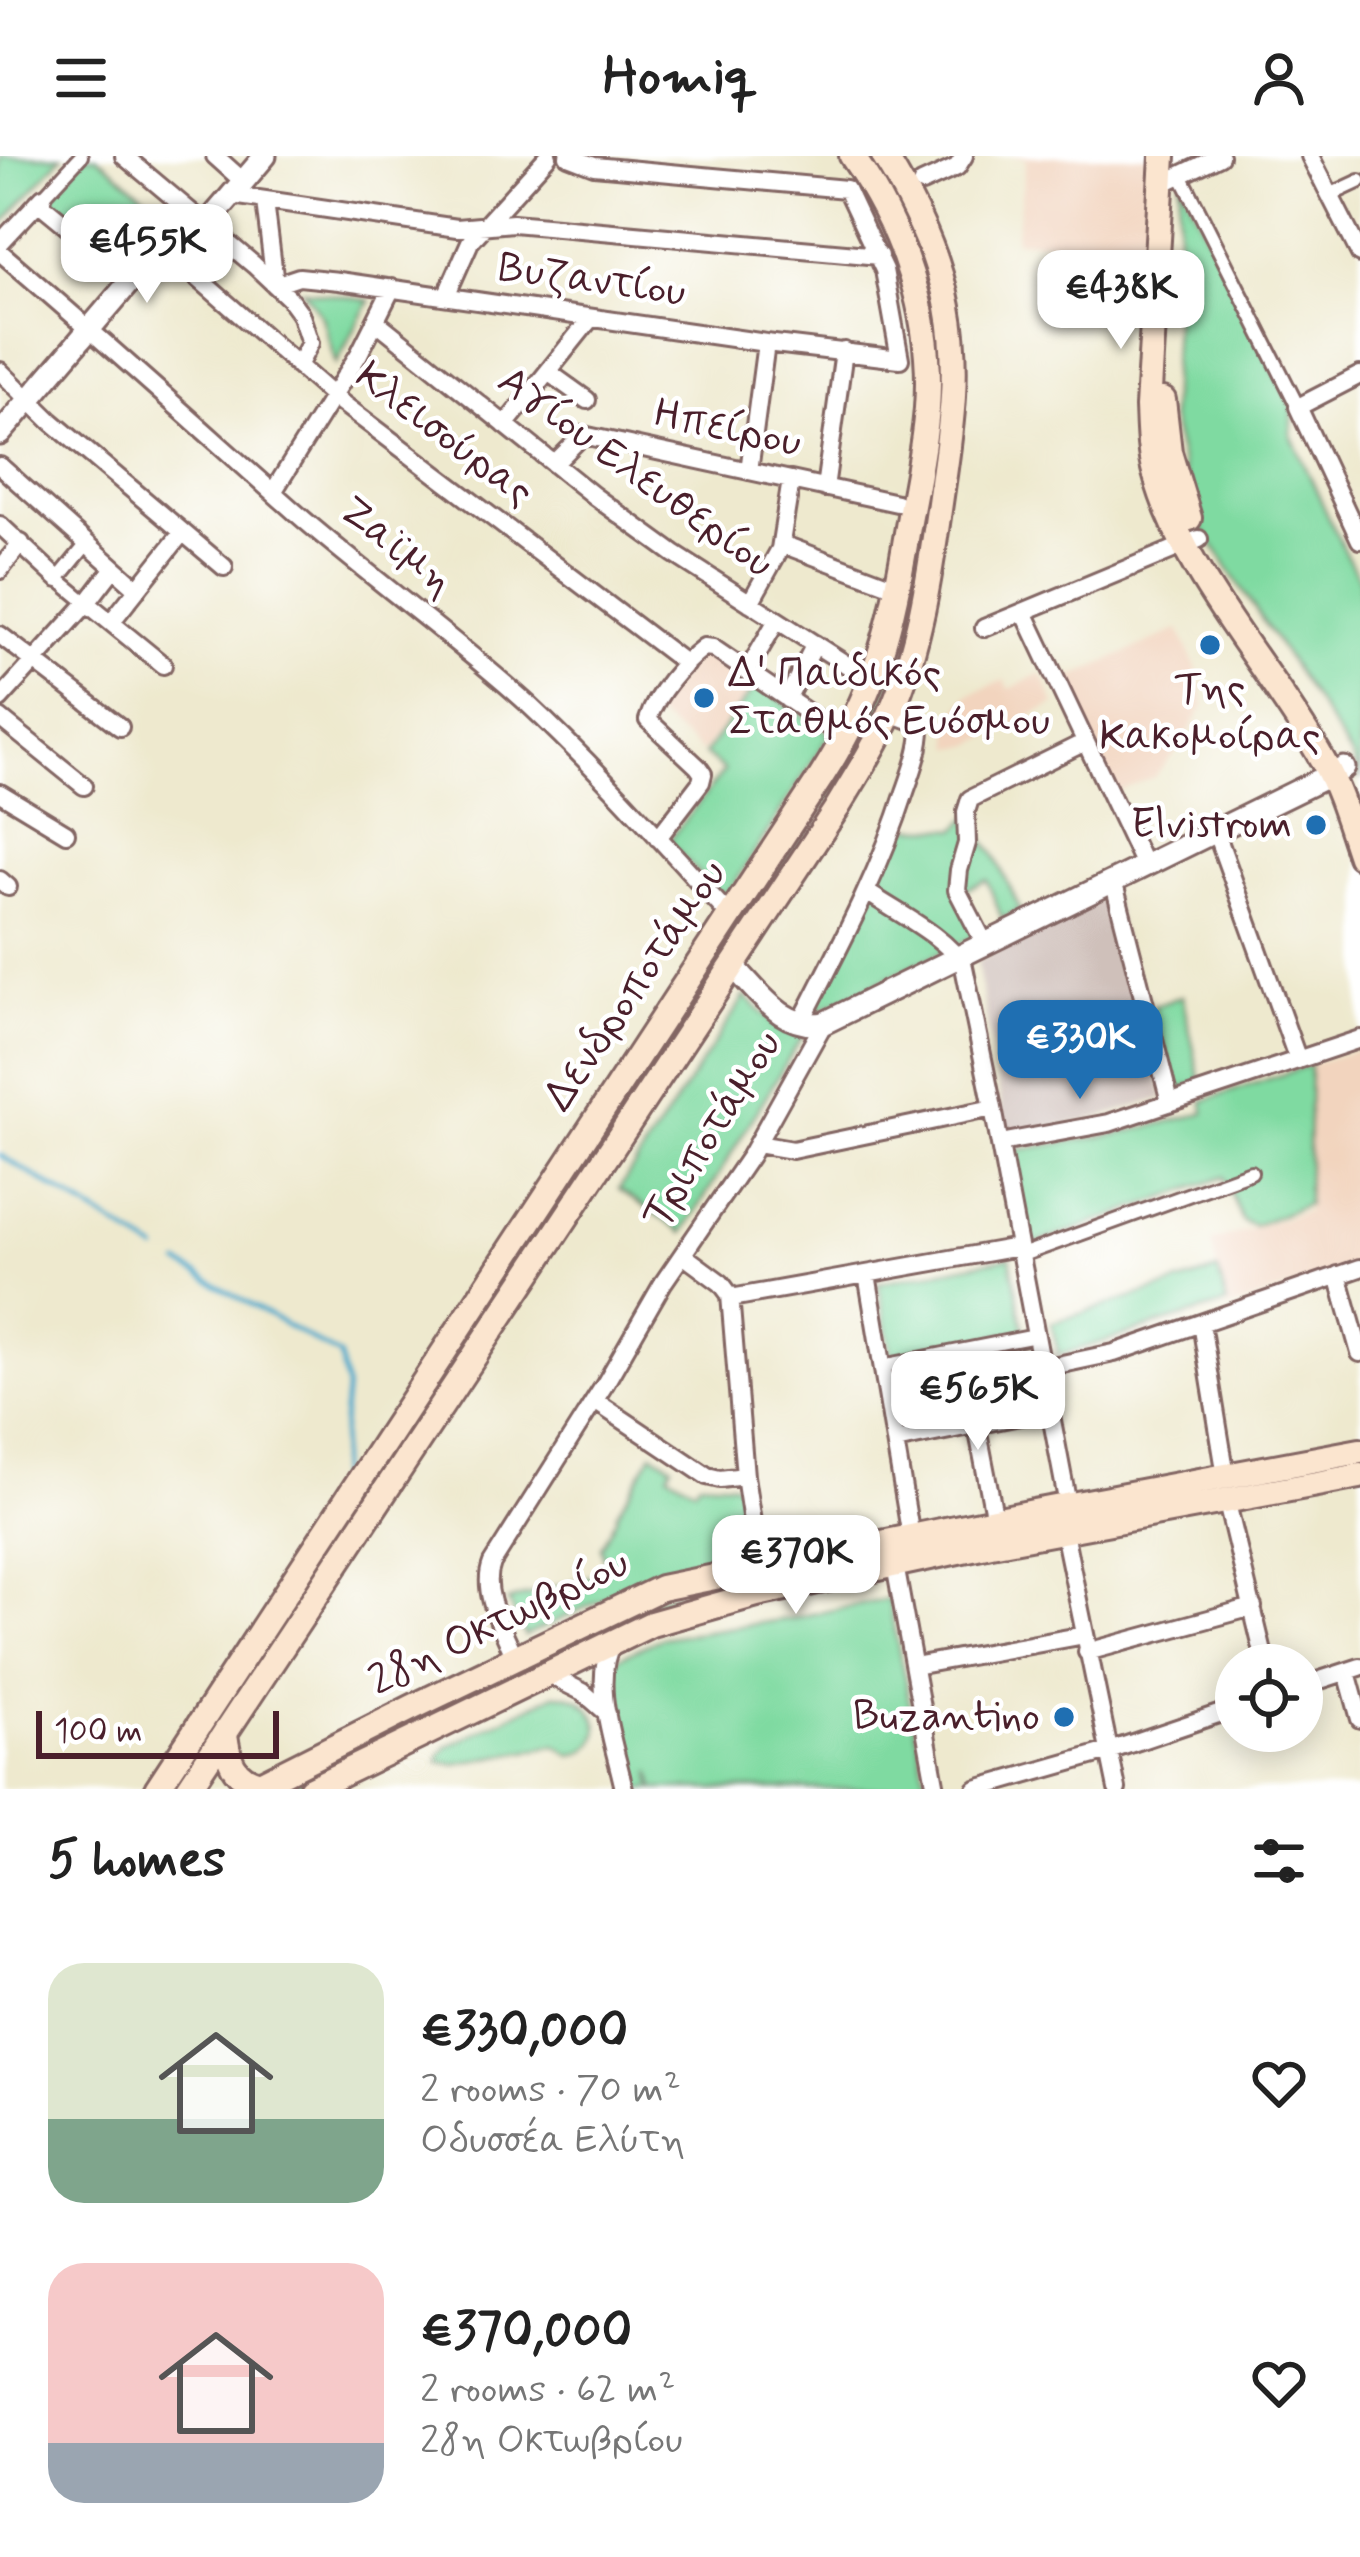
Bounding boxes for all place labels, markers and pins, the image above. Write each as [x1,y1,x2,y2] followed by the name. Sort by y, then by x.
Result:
[63,204,231,306] pin: €455K
[1037,250,1205,352] pin: €438K
[1197,632,1223,658] marker: Της Κακομοίρας
[728,647,1050,750] place label: Δ' Παιδικός Σταθμός Ευόσμου
[1100,662,1320,765] place label: Της Κακομοίρας
[691,685,717,711] marker: Δ' Παιδικός Σταθμός Ευόσμου
[1131,798,1292,853] place label: Elvistrom
[1303,812,1329,838] marker: Elvistrom
[996,1000,1164,1102] pin: €330K
[894,1351,1062,1453] pin: €565K
[712,1515,880,1617] pin: €370K
[853,1690,1040,1745] place label: Buzantino
[1051,1704,1077,1730] marker: Buzantino

